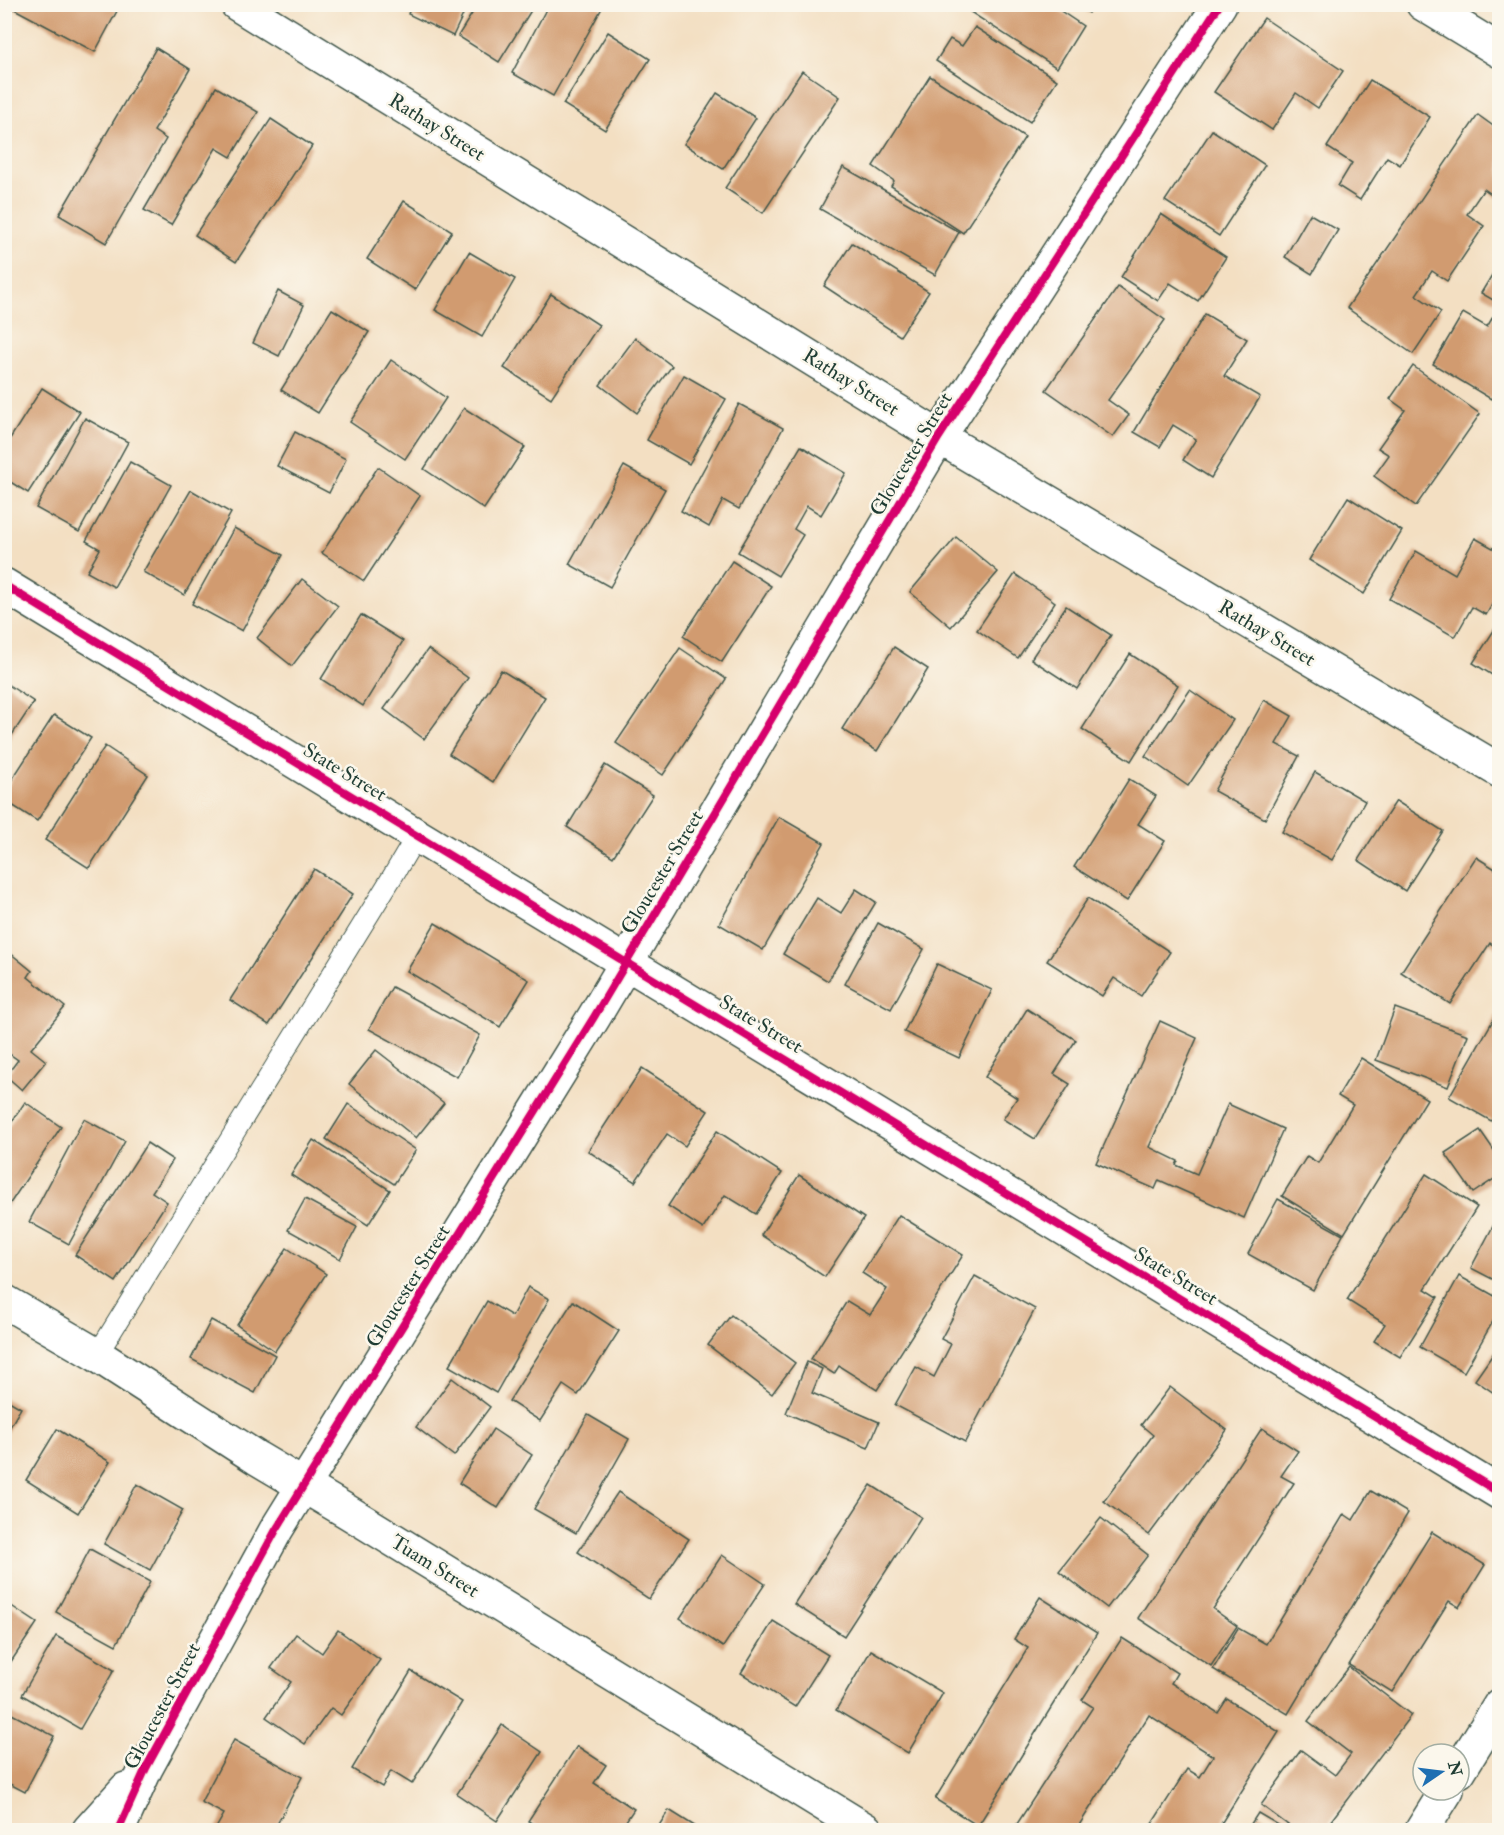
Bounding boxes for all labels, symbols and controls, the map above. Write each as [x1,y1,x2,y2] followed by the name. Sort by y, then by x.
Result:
[384,88,490,167] street label: Rathay Street
[798,343,904,422] street label: Rathay Street
[864,387,958,520] street label: Gloucester Street
[1214,594,1320,672] street label: Rathay Street
[299,737,392,807] street label: State Street
[615,805,709,938] street label: Gloucester Street
[715,989,808,1059] street label: State Street
[360,1220,456,1352] street label: Gloucester Street
[1130,1241,1223,1311] street label: State Street
[386,1529,484,1603] street label: Tuam Street
[118,1638,206,1774] street label: Gloucester Street
[1411,1742,1471,1802] north arrow
[1443,1758,1466,1779] text: N

